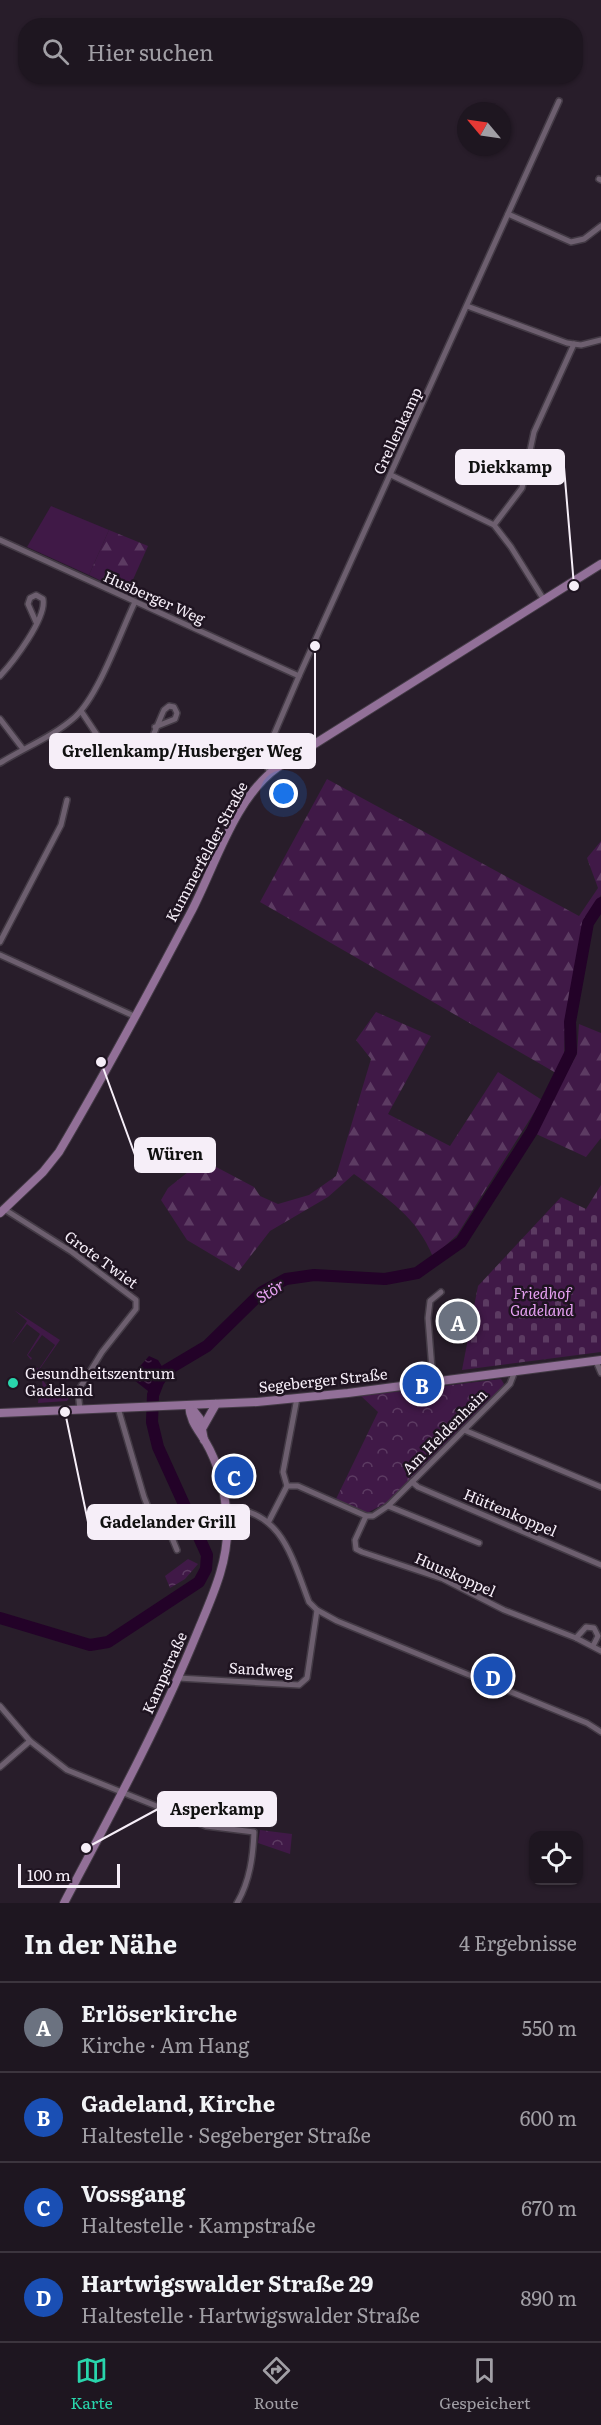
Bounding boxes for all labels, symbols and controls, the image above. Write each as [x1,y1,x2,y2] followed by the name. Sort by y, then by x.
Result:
[18,18,583,84] search box
[39,35,72,68] icon: search
[87,35,214,68] text: Hier suchen
[457,102,511,156] north arrow
[366,383,427,478] street label: Grellenkamp
[456,450,564,484] callout: Diekkamp
[468,454,552,478] text: Diekkamp
[100,564,210,630] street label: Husberger Weg
[50,734,315,768] callout: Grellenkamp/Husberger Weg
[62,738,302,762] text: Grellenkamp/Husberger Weg
[159,777,253,926] street label: Kummerfelder Straße
[269,779,298,808] your location
[135,1138,215,1172] callout: Würen
[147,1141,203,1165] text: Würen
[60,1224,143,1293] street label: Grote Twiet
[250,1272,289,1308] water label: Stör
[510,1281,574,1321] park label: Friedhof Gadeland
[438,1298,478,1344] pin: A
[25,1361,175,1401] place label: Gesundheitszentrum Gadeland
[257,1361,389,1398] street label: Segeberger Straße
[402,1362,442,1406] pin: B
[6,1376,20,1390] marker: Gesundheitszentrum Gadeland
[396,1383,492,1479] street label: Am Heldenhain
[214,1454,254,1498] pin: C
[460,1482,561,1542] street label: Hüttenkoppel
[88,1505,249,1539] callout: Gadelander Grill
[100,1509,236,1533] text: Gadelander Grill
[411,1546,500,1602] street label: Huuskoppel
[135,1627,192,1717] street label: Kampstraße
[474,1654,512,1698] pin: D
[228,1655,294,1682] street label: Sandweg
[158,1792,276,1826] callout: Asperkamp
[170,1796,264,1820] text: Asperkamp
[529,1831,583,1885] map controls
[529,1831,583,1885] button: locate
[18,1861,120,1888] scale bar
[27,1862,71,1886] text: 100 m
[24,1923,177,1962] text: In der Nähe
[459,1927,577,1957] text: 4 Ergebnisse
[81,1996,237,2029] text: Erlöserkirche
[36,2012,51,2042] text: A
[522,2012,577,2042] text: 550 m
[81,2029,249,2059] text: Kirche · Am Hang
[81,2086,275,2119] text: Gadeland, Kirche
[37,2102,50,2132] text: B
[520,2102,577,2132] text: 600 m
[81,2119,371,2149] text: Haltestelle · Segeberger Straße
[81,2176,185,2209] text: Vossgang
[36,2192,51,2222] text: C
[521,2192,577,2222] text: 670 m
[81,2209,316,2239] text: Haltestelle · Kampstraße
[81,2266,373,2299] text: Hartwigswalder Straße 29
[36,2282,51,2312] text: D
[521,2282,577,2312] text: 890 m
[81,2299,420,2329] text: Haltestelle · Hartwigswalder Straße
[70,2354,113,2414] tab: Karte
[254,2354,298,2414] tab: Route
[439,2354,531,2414] tab: Gespeichert

